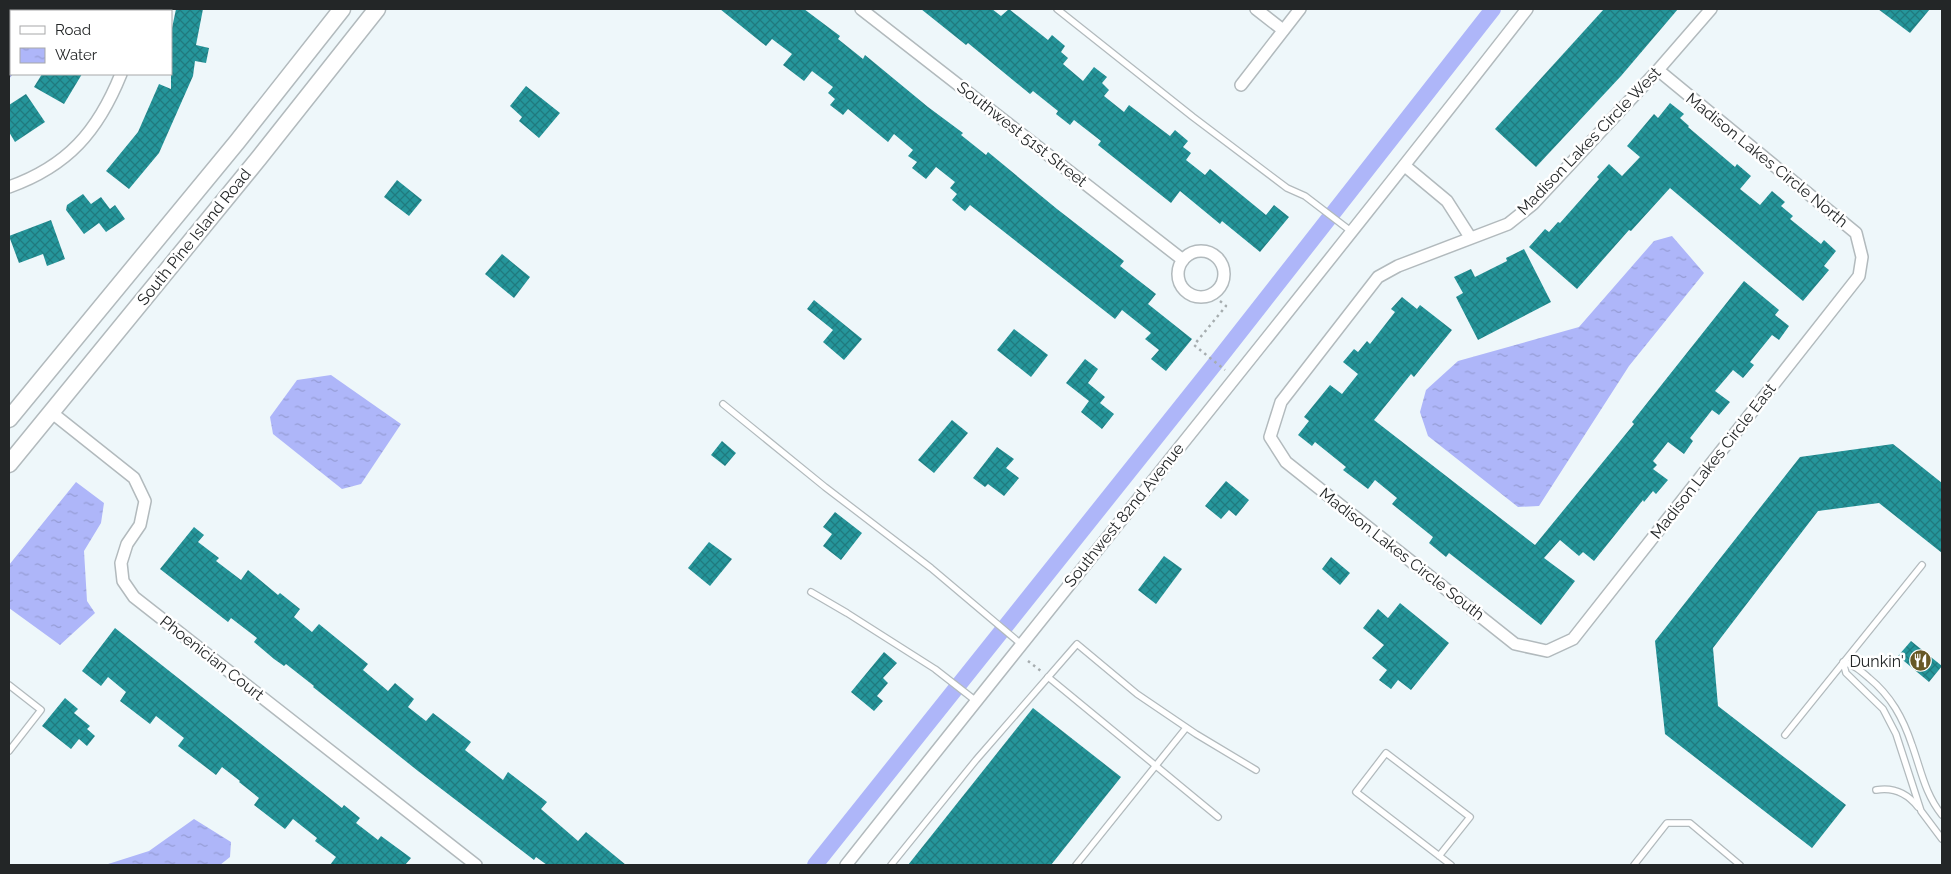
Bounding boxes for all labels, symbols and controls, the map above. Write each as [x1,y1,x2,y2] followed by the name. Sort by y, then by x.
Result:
[10,10,172,75] legend
[55,21,91,39] text: Road
[55,46,98,64] text: Water
[1513,63,1665,219] street label: Madison Lakes Circle West
[953,77,1091,191] street label: Southwest 51st Street
[1682,89,1852,231] street label: Madison Lakes Circle North
[133,165,255,309] street label: South Pine Island Road
[1646,379,1780,542] street label: Madison Lakes Circle East
[1060,439,1188,591] street label: Southwest 82nd Avenue
[1316,484,1488,624] street label: Madison Lakes Circle South
[156,612,268,705] street label: Phoenician Court
[1908,649,1932,673] restaurant icon: Dunkin'
[1849,652,1904,671] place label: Dunkin'

